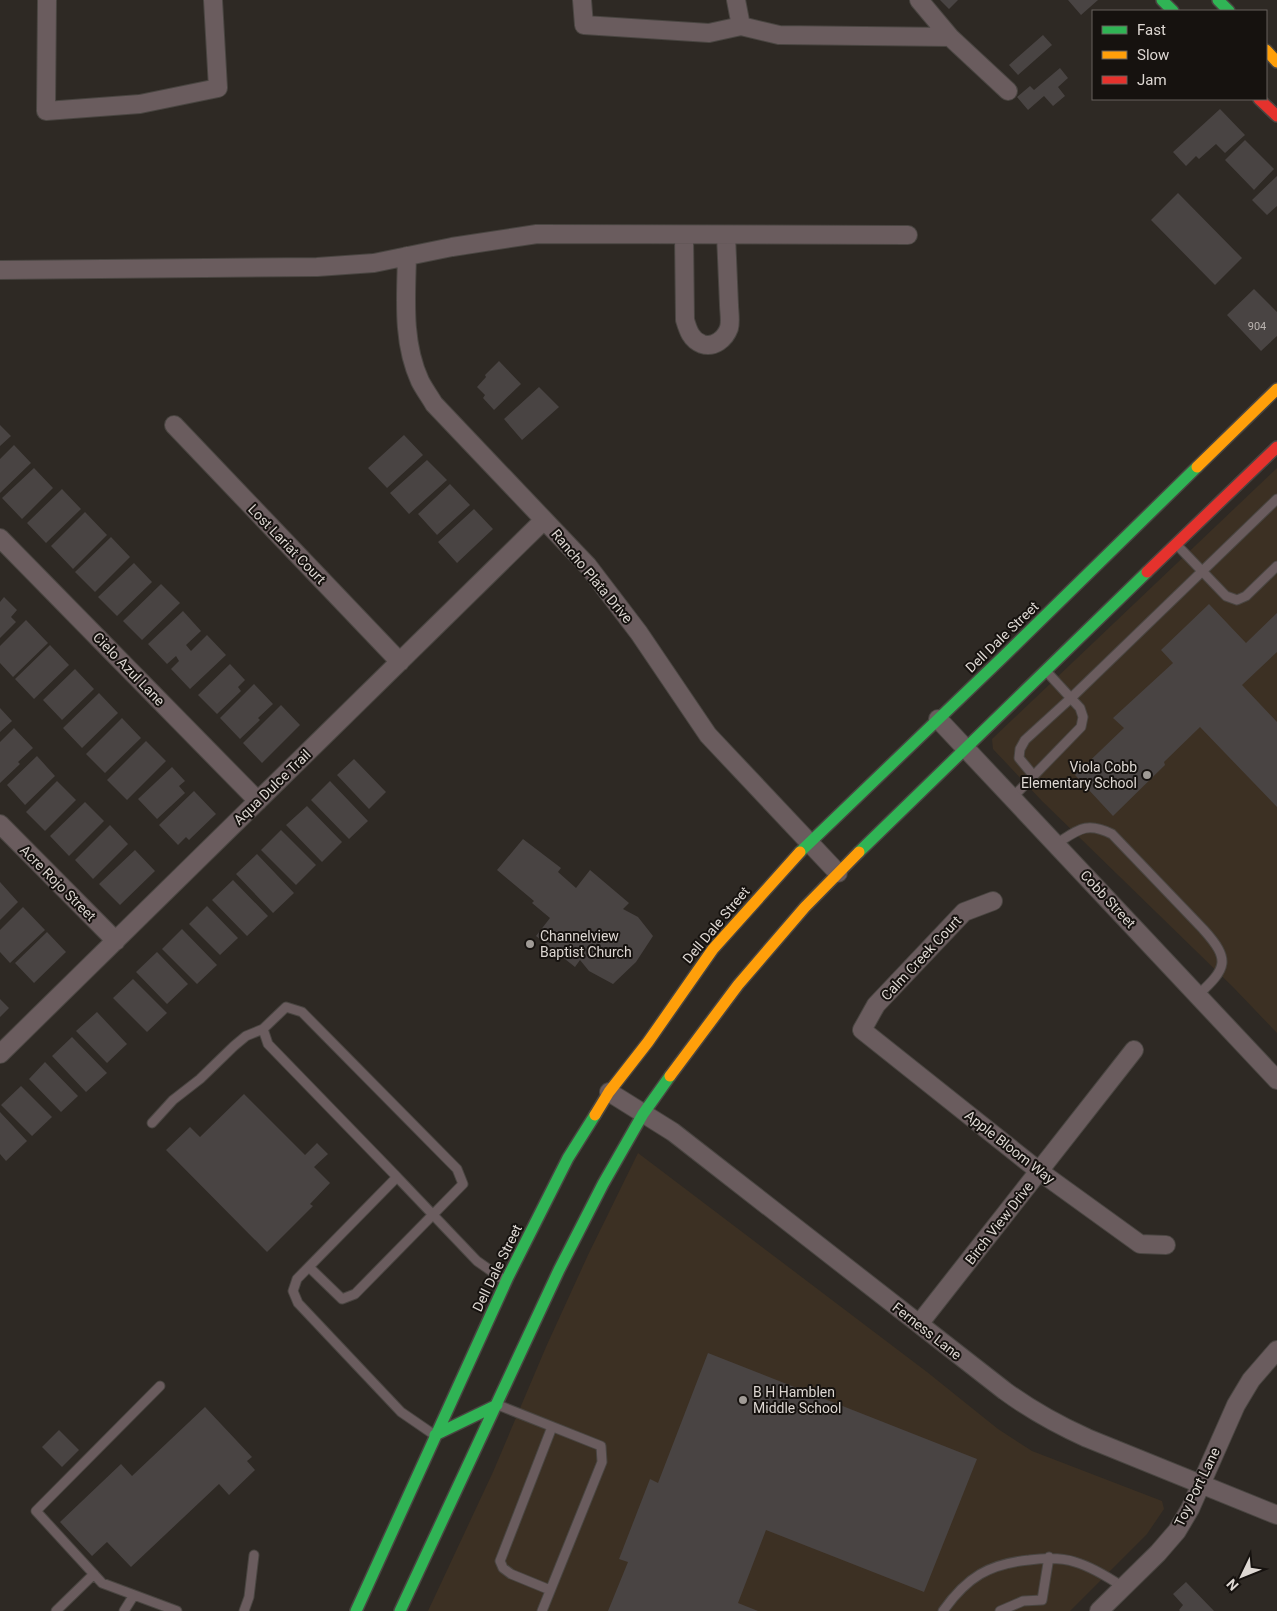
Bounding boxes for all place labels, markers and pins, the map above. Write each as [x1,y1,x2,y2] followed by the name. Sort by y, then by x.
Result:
[1021,759,1137,791] place label: Viola Cobb Elementary School
[1141,769,1153,781] marker: Viola Cobb Elementary School
[540,928,632,960] place label: Channelview Baptist Church
[524,938,536,950] marker: Channelview Baptist Church
[753,1384,841,1416] place label: B H Hamblen Middle School
[737,1394,749,1406] marker: B H Hamblen Middle School

